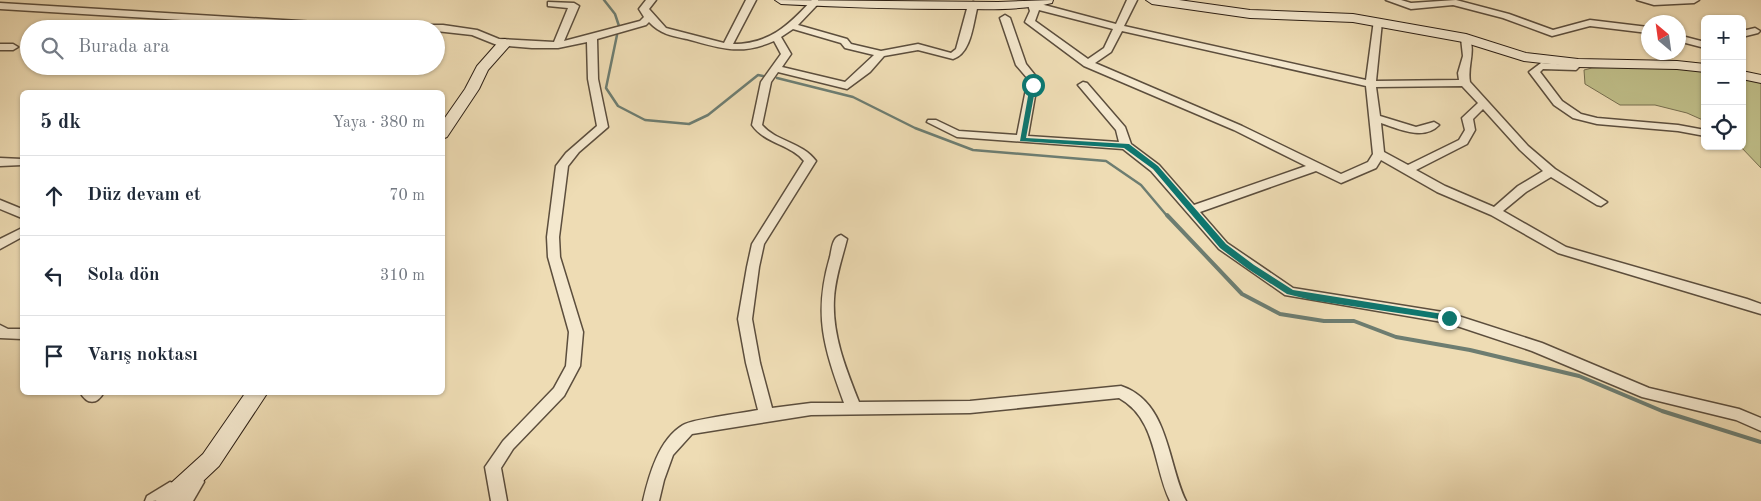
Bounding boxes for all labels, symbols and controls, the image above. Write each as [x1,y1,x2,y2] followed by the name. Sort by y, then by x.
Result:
[1641,15,1686,60] north arrow
[1701,15,1746,150] map controls
[1701,15,1746,60] button: +
[20,20,445,75] search box
[38,34,66,62] icon: search
[78,38,170,57] text: Burada ara
[1701,60,1746,105] button: −
[1022,74,1045,97] route start
[1701,105,1746,150] button: locate
[40,112,81,133] text: 5 dk
[332,115,425,131] text: Yaya · 380 m
[40,182,68,210] icon: ahead
[87,186,201,205] text: Düz devam et
[389,188,425,204] text: 70 m
[40,262,68,290] icon: left
[87,266,160,285] text: Sola dön
[380,268,425,284] text: 310 m
[1438,307,1461,330] route end
[40,342,68,370] icon: arrive
[87,346,198,365] text: Varış noktası

